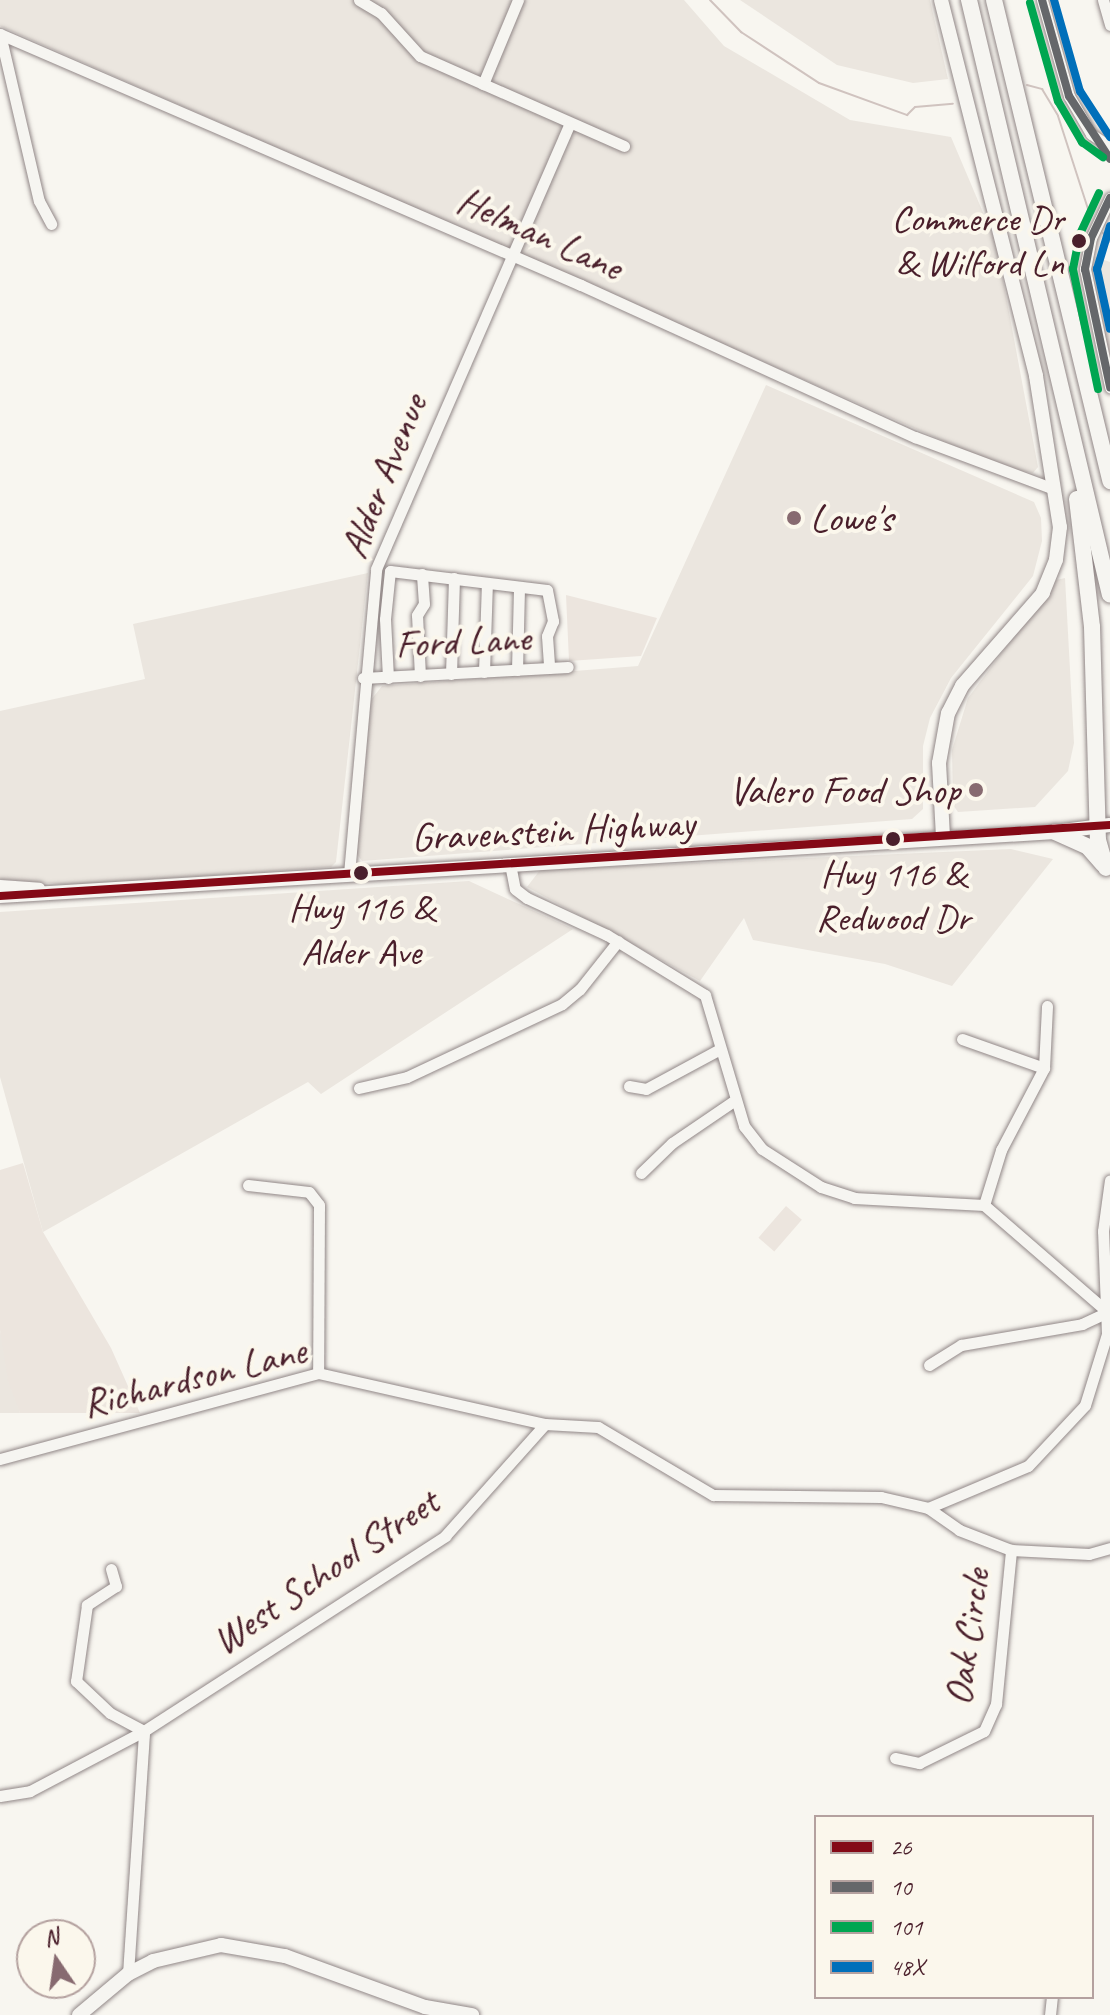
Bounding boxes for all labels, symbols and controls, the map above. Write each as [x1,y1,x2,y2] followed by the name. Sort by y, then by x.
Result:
[450,175,630,291] street label: Helman Lane
[891,196,1064,286] place label: Commerce Dr & Wilford Ln
[1071,233,1087,249] marker: Commerce Dr & Wilford Ln
[329,387,437,565] street label: Alder Avenue
[810,494,893,542] place label: Lowe's
[785,509,803,527] marker: Lowe's
[393,613,533,669] street label: Ford Lane
[728,766,960,814] place label: Valero Food Shop
[967,781,985,799] marker: Valero Food Shop
[410,799,696,861] street label: Gravenstein Highway
[885,831,901,847] marker: Hwy 116 & Redwood Dr
[816,851,970,940] place label: Hwy 116 & Redwood Dr
[353,865,369,881] marker: Hwy 116 & Alder Ave
[288,885,434,974] place label: Hwy 116 & Alder Ave
[77,1326,311,1428] street label: Richardson Lane
[203,1478,447,1664] street label: West School Street
[934,1566,1000,1708] street label: Oak Circle
[814,1815,1094,1999] legend
[890,1832,912,1862] text: 26
[890,1872,912,1902] text: 10
[890,1912,922,1942] text: 101
[16,1919,96,1999] north arrow
[41,1922,61,1953] text: N
[890,1952,924,1982] text: 48X

